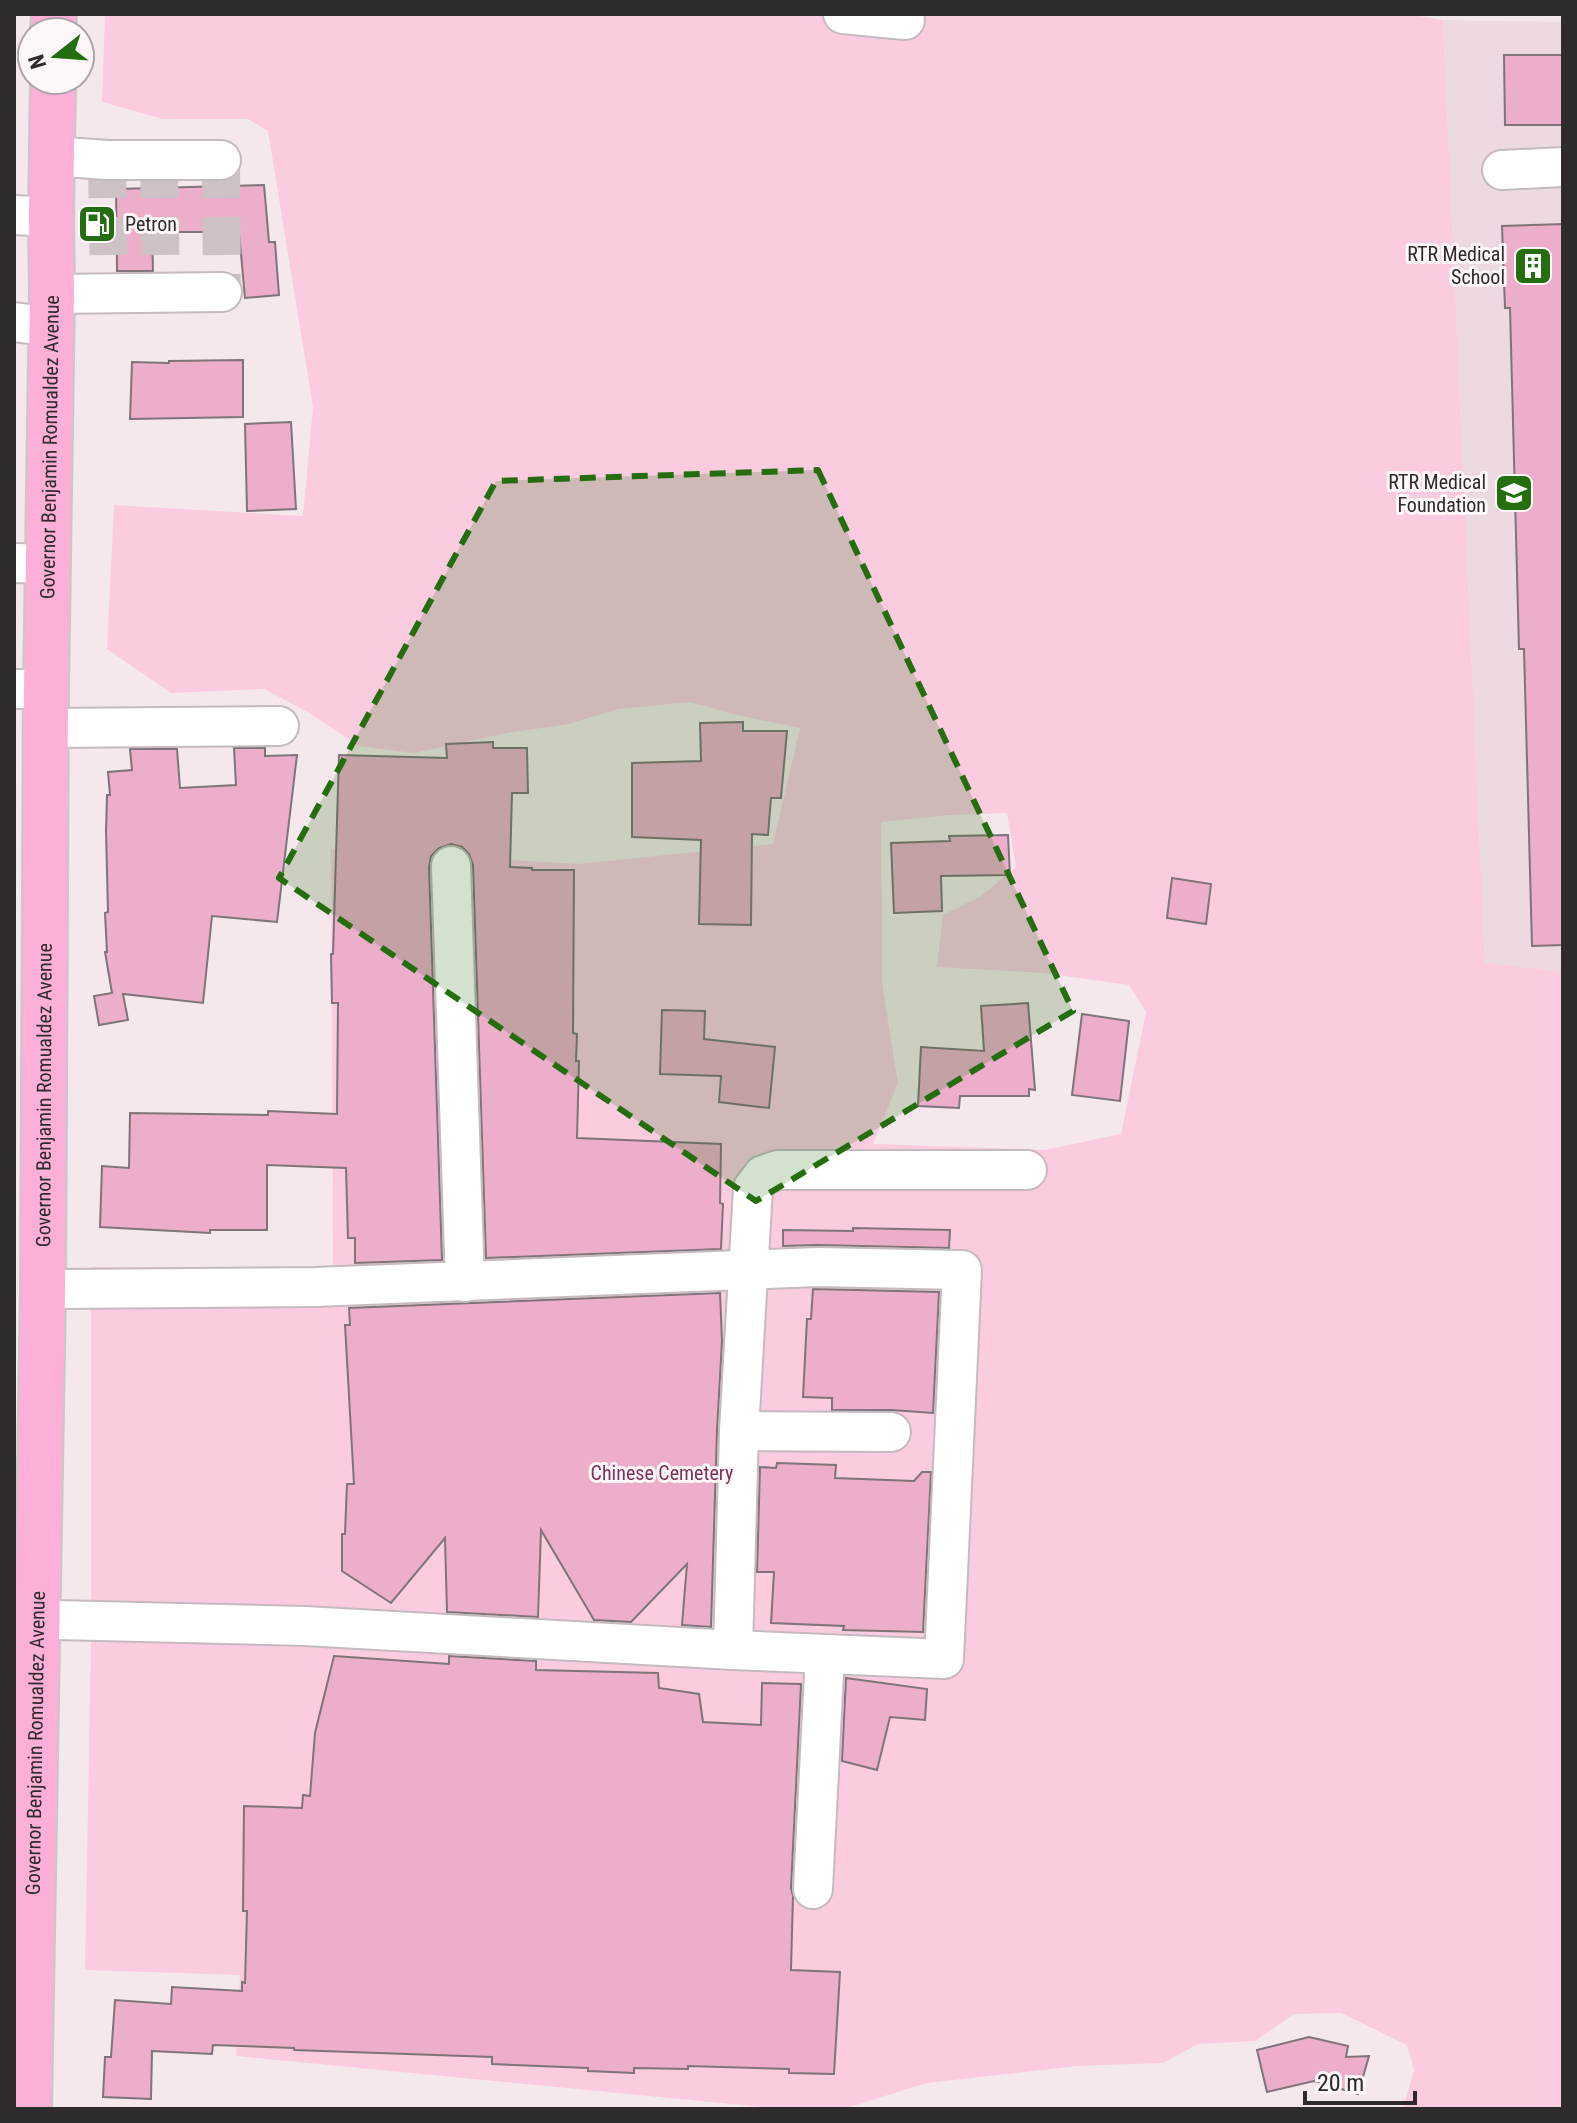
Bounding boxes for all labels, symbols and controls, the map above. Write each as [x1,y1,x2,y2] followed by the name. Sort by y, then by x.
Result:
[16,16,96,96] north arrow
[23,52,51,72] text: N
[76,203,118,245] fuel station icon: Petron
[125,212,177,236] place label: Petron
[1407,242,1505,289] place label: RTR Medical School
[1512,245,1554,287] building icon: RTR Medical School
[35,295,64,599] street label: Governor Benjamin Romualdez Avenue
[1388,470,1486,517] place label: RTR Medical Foundation
[1493,472,1535,514] school or university icon: RTR Medical Foundation
[31,943,57,1247] street label: Governor Benjamin Romualdez Avenue
[591,1461,733,1485] park label: Chinese Cemetery
[21,1591,50,1895] street label: Governor Benjamin Romualdez Avenue
[1305,2055,1415,2105] scale bar
[1317,2069,1364,2097] text: 20 m

